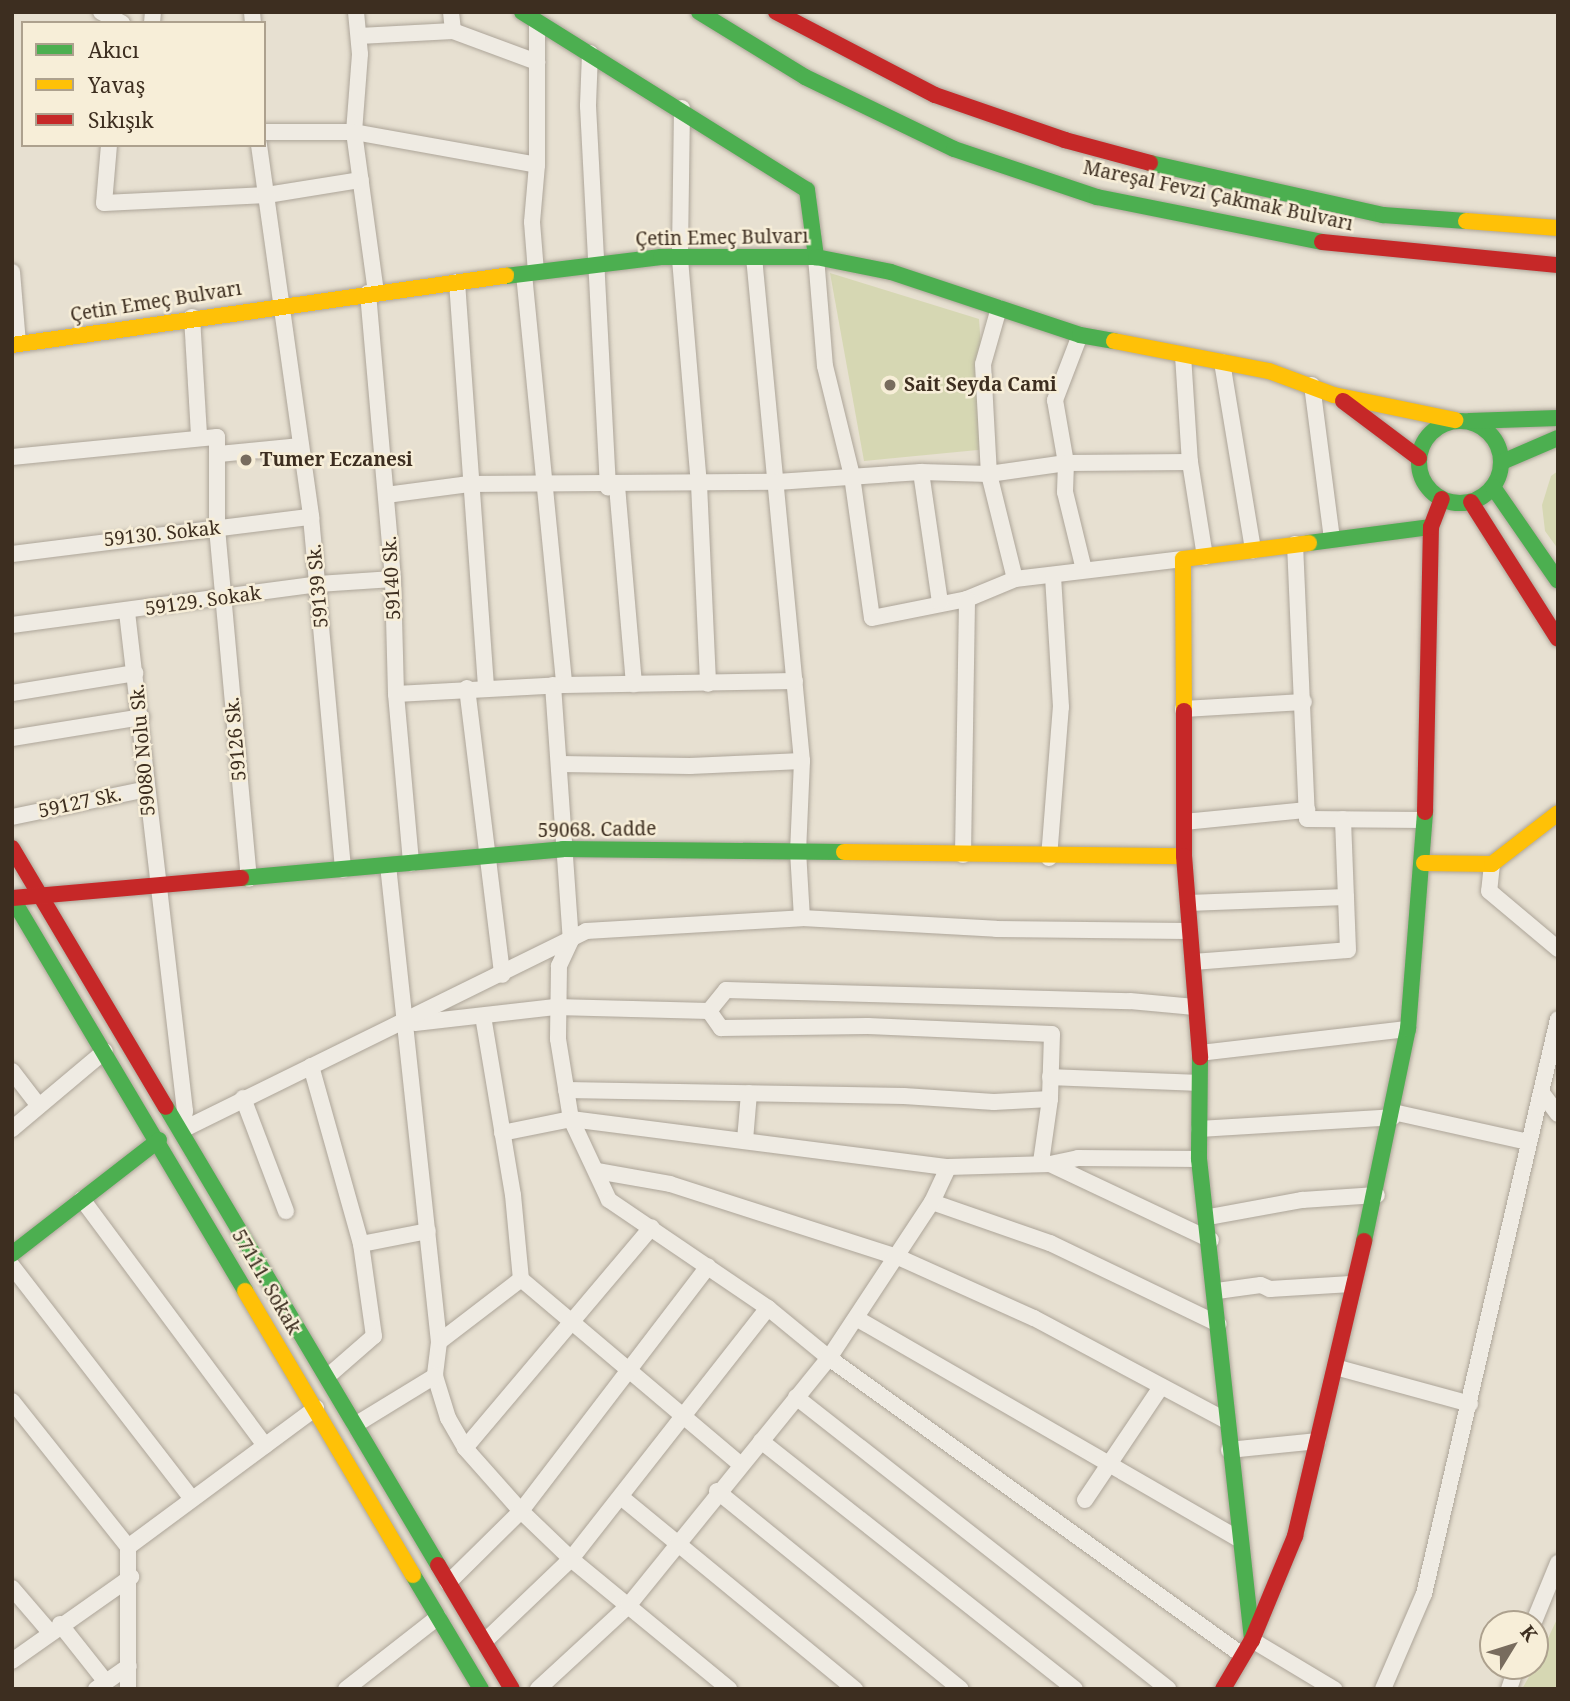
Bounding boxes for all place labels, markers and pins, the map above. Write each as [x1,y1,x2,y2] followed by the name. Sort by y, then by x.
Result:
[904,374,1057,396] place label: Sait Seyda Cami
[882,377,898,393] marker: Sait Seyda Cami
[260,449,413,471] place label: Tumer Eczanesi
[238,452,254,468] marker: Tumer Eczanesi

